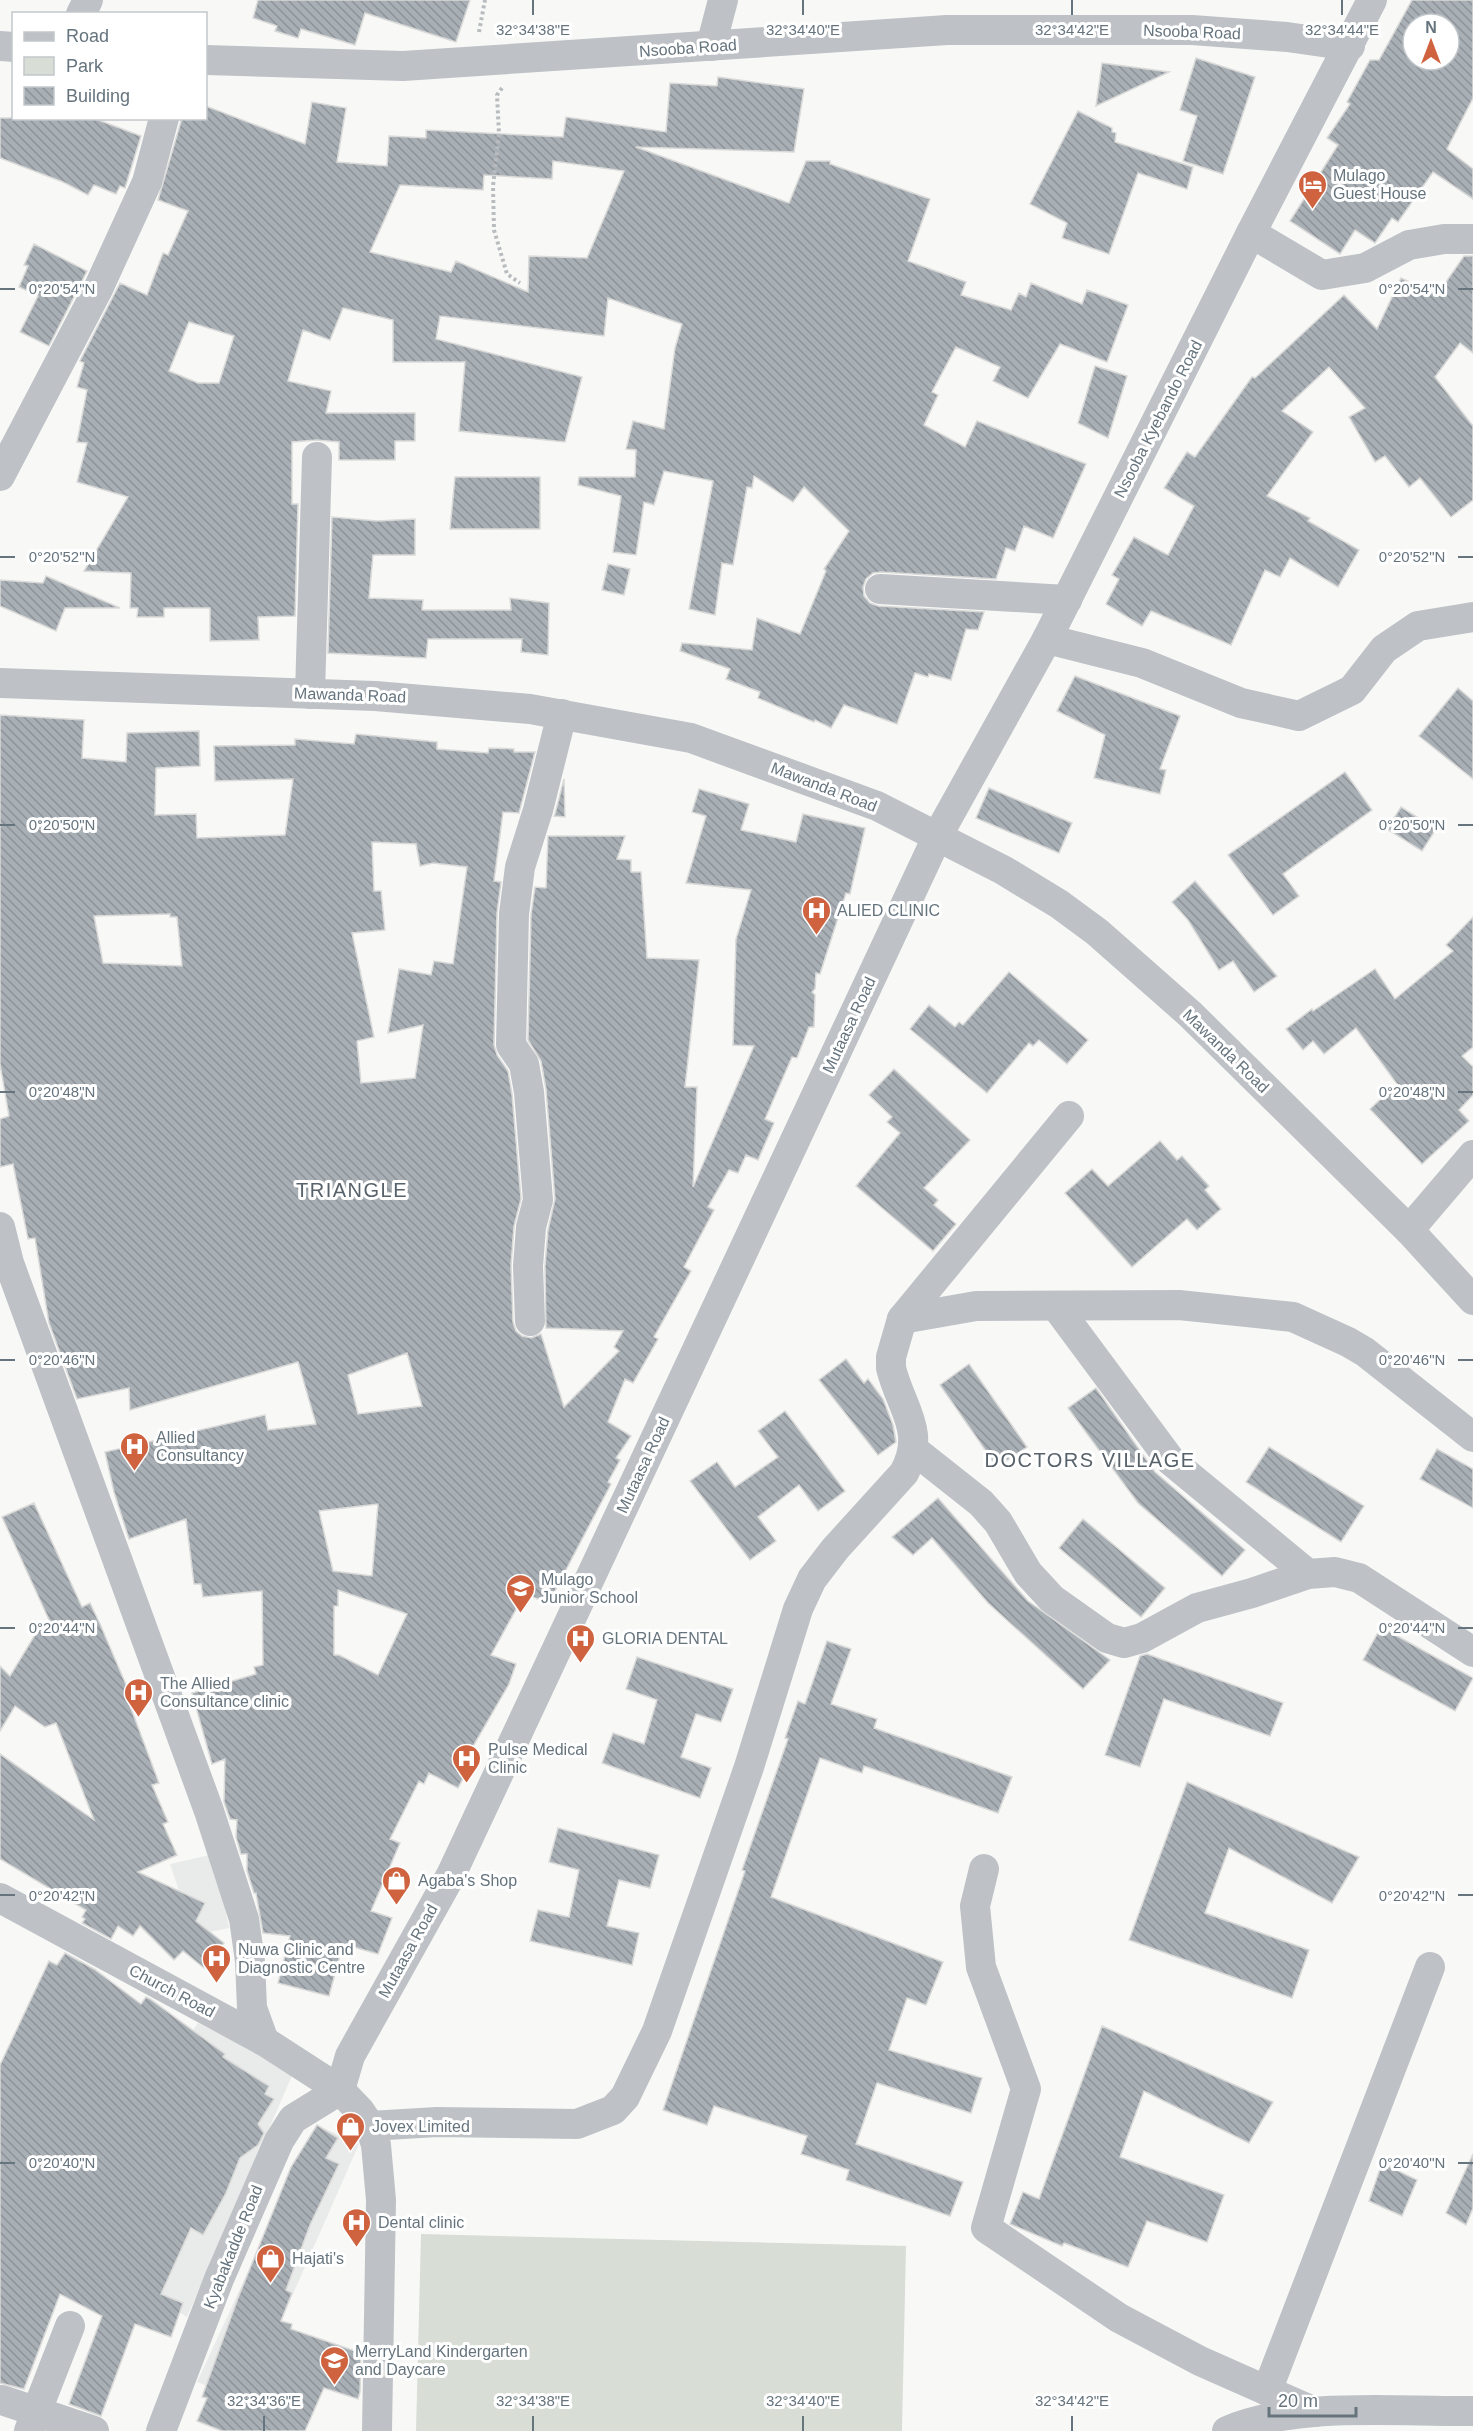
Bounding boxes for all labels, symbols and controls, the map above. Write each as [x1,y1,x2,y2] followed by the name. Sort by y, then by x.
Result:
[12,12,207,120] legend
[1401,12,1461,72] north arrow
[1425,19,1437,36] text: N
[496,21,570,38] text: 32°34'38"E
[766,21,840,38] text: 32°34'40"E
[1035,21,1109,38] text: 32°34'42"E
[1305,21,1379,38] text: 32°34'44"E
[1143,22,1241,42] street label: Nsooba Road
[66,26,109,46] text: Road
[639,36,737,60] street label: Nsooba Road
[66,56,104,76] text: Park
[66,86,130,106] text: Building
[1333,167,1426,202] place label: Mulago Guest House
[1296,168,1328,210] hotel icon: Mulago Guest House
[29,280,95,297] text: 0°20'54"N
[1379,280,1445,297] text: 0°20'54"N
[1111,337,1205,501] street label: Nsooba Kyebando Road
[29,548,95,565] text: 0°20'52"N
[1379,548,1445,565] text: 0°20'52"N
[294,685,406,705] street label: Mawanda Road
[769,759,879,815] street label: Mawanda Road
[29,816,95,833] text: 0°20'50"N
[1379,816,1445,833] text: 0°20'50"N
[800,894,832,936] hospital icon: ALIED CLINIC
[837,902,940,919] place label: ALIED CLINIC
[819,974,879,1076] street label: Mutaasa Road
[1180,1006,1272,1096] street label: Mawanda Road
[29,1083,95,1100] text: 0°20'48"N
[1379,1083,1445,1100] text: 0°20'48"N
[296,1179,408,1201] district label: TRIANGLE
[29,1351,95,1368] text: 0°20'46"N
[1379,1351,1445,1368] text: 0°20'46"N
[613,1414,673,1516] street label: Mutaasa Road
[156,1429,244,1464] place label: Allied Consultancy
[119,1430,151,1472] hospital icon: Allied Consultancy
[984,1449,1196,1471] district label: DOCTORS VILLAGE
[541,1571,638,1606] place label: Mulago Junior School
[504,1572,536,1614] school or university icon: Mulago Junior School
[29,1619,95,1636] text: 0°20'44"N
[1379,1619,1445,1636] text: 0°20'44"N
[565,1622,597,1664] hospital icon: GLORIA DENTAL
[602,1630,728,1647] place label: GLORIA DENTAL
[160,1675,289,1710] place label: The Allied Consultance clinic
[123,1676,155,1718] hospital icon: The Allied Consultance clinic
[488,1741,588,1776] place label: Pulse Medical Clinic
[451,1742,483,1784] hospital icon: Pulse Medical Clinic
[381,1864,413,1906] shop icon: Agaba's Shop
[418,1872,517,1889] place label: Agaba's Shop
[29,1887,95,1904] text: 0°20'42"N
[1379,1887,1445,1904] text: 0°20'42"N
[375,1901,441,2001] street label: Mutaasa Road
[238,1941,365,1976] place label: Nuwa Clinic and Diagnostic Centre
[201,1942,233,1984] hospital icon: Nuwa Clinic and Diagnostic Centre
[126,1961,218,2021] street label: Church Road
[335,2110,367,2152] shop icon: Jovex Limited
[372,2118,470,2135] place label: Jovex Limited
[29,2154,95,2171] text: 0°20'40"N
[1379,2154,1445,2171] text: 0°20'40"N
[200,2183,266,2311] street label: Kyabakadde Road
[341,2206,373,2248] hospital icon: Dental clinic
[378,2214,464,2231] place label: Dental clinic
[255,2242,287,2284] shop icon: Hajati's
[292,2250,344,2267] place label: Hajati's
[355,2343,528,2378] place label: MerryLand Kindergarten and Daycare
[318,2344,350,2386] school or university icon: MerryLand Kindergarten and Daycare
[1269,2380,1356,2418] scale bar
[1278,2391,1318,2411] text: 20 m
[227,2392,301,2409] text: 32°34'36"E
[496,2392,570,2409] text: 32°34'38"E
[766,2392,840,2409] text: 32°34'40"E
[1035,2392,1109,2409] text: 32°34'42"E

